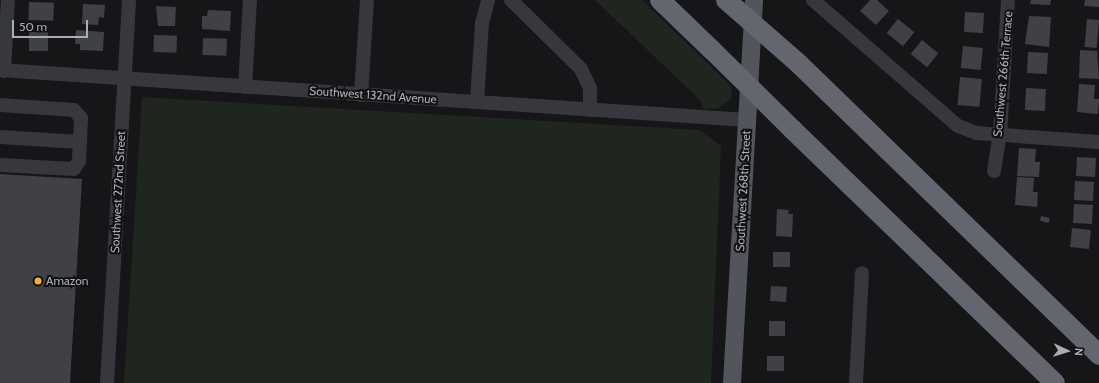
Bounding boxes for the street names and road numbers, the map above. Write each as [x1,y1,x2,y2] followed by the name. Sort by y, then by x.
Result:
[990,10,1016,138] street label: Southwest 266th Terrace
[309,83,437,107] street label: Southwest 132nd Avenue
[733,130,753,252] street label: Southwest 268th Street
[108,131,128,253] street label: Southwest 272nd Street

